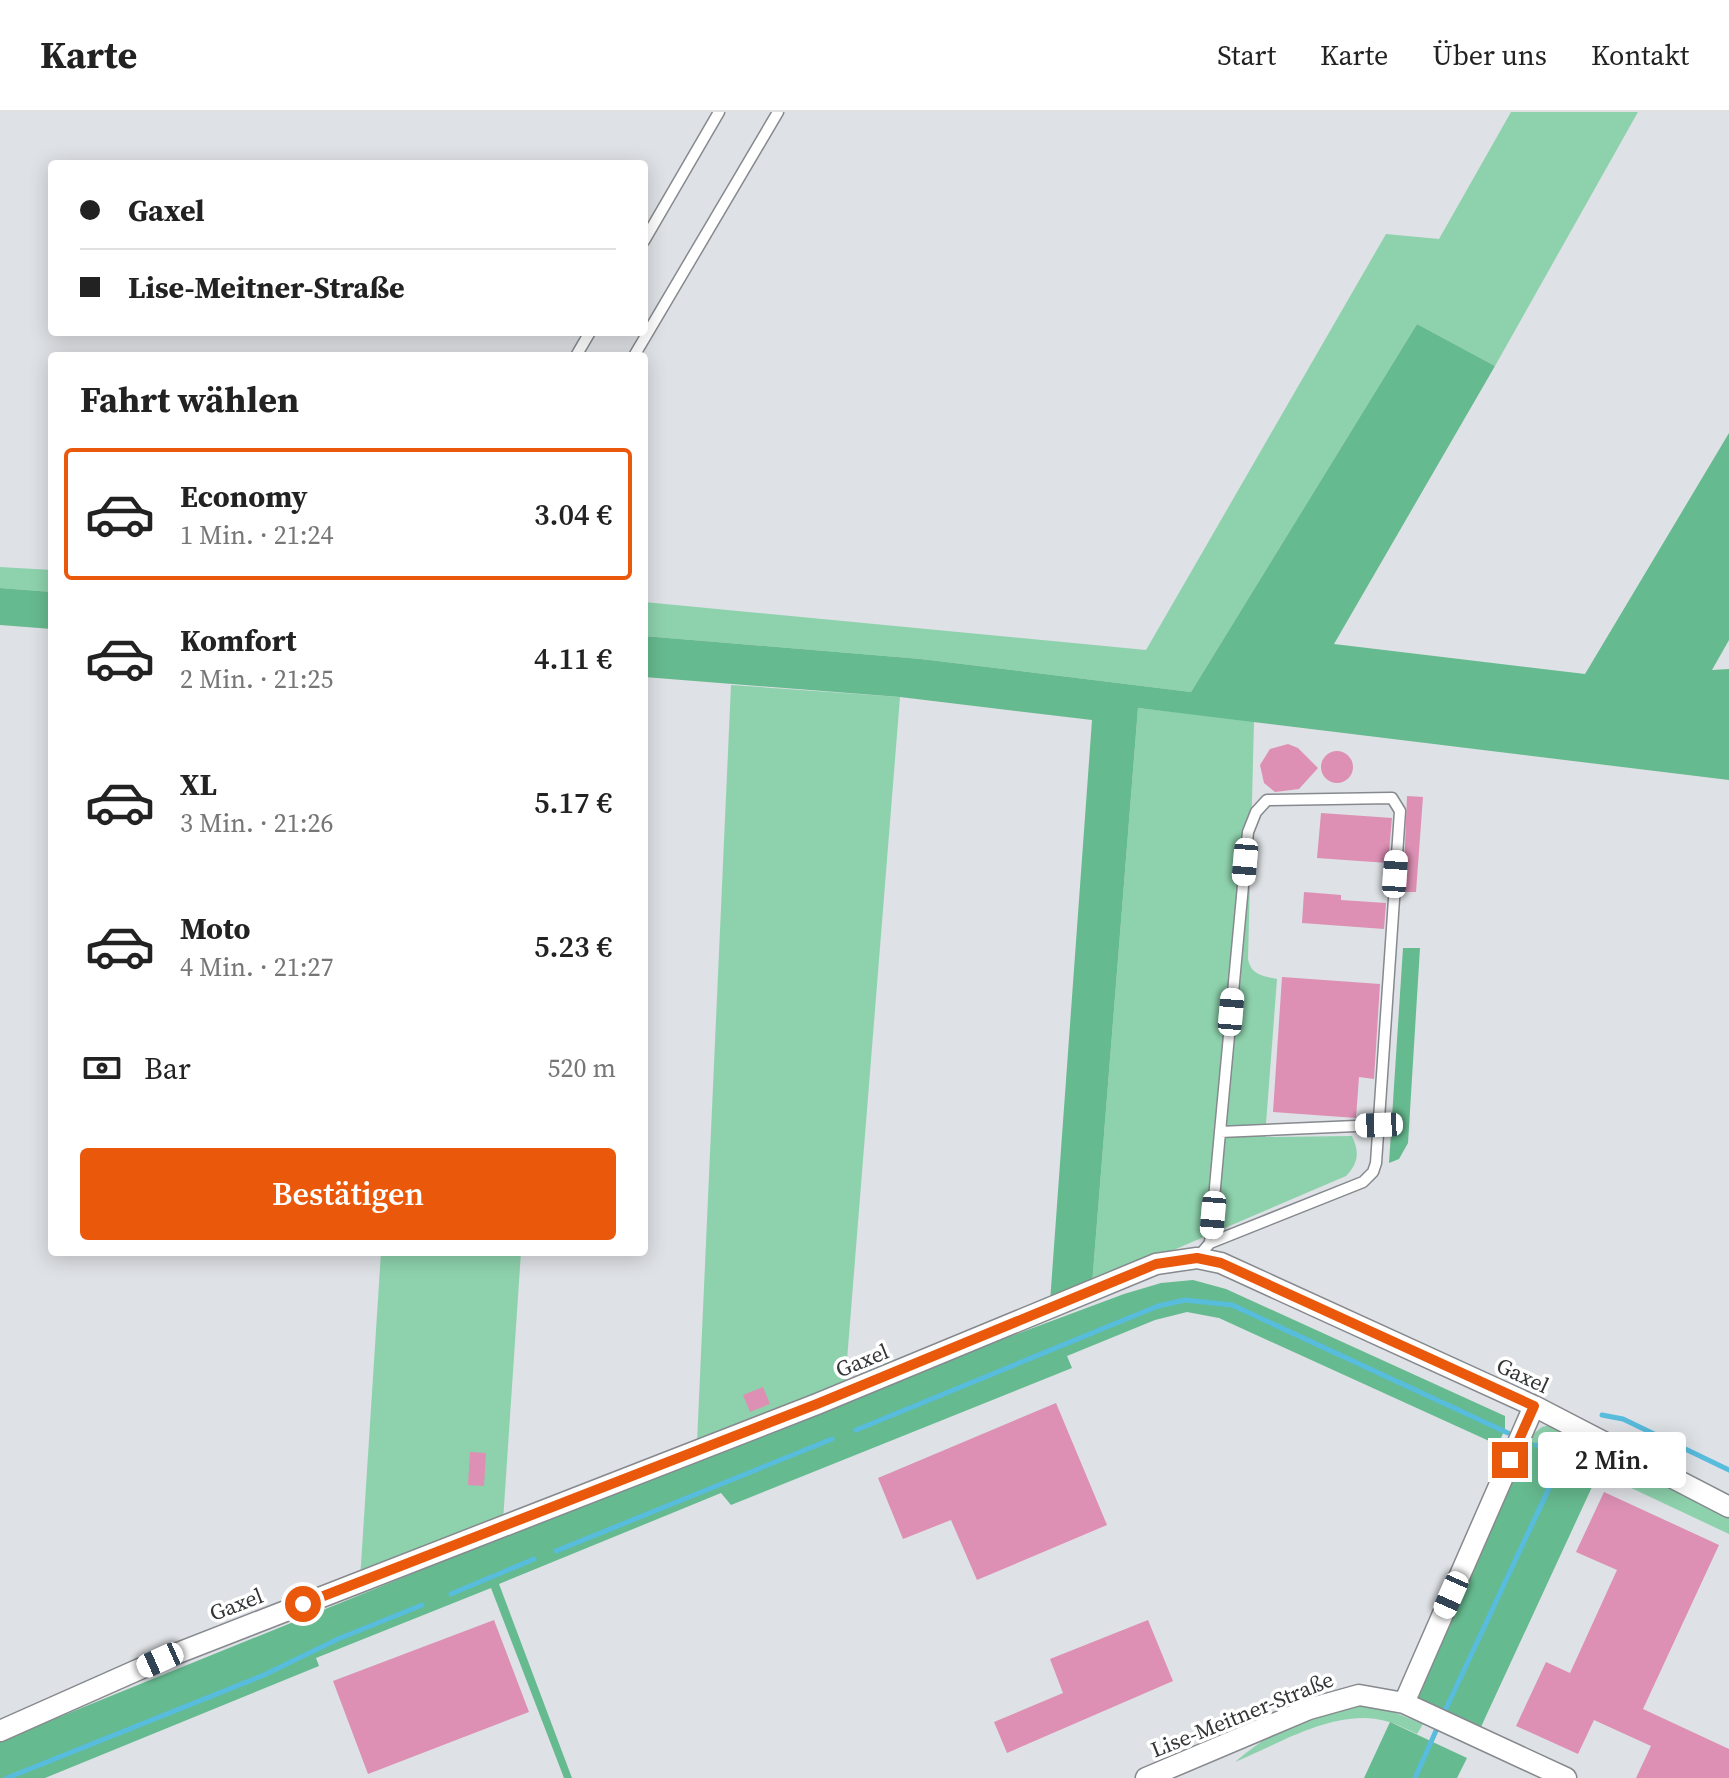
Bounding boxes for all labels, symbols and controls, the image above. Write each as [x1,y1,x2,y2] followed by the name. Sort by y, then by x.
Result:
[40,29,137,81] text: Karte
[1217,36,1276,74] text: Start
[1320,36,1388,74] text: Karte
[1432,36,1547,74] text: Über uns
[1591,36,1689,74] text: Kontakt
[128,190,205,231] text: Gaxel
[128,267,405,308] text: Lise-Meitner-Straße
[80,375,299,424] text: Fahrt wählen
[180,476,308,517] text: Economy
[84,478,156,550] icon: car
[534,494,612,535] text: 3.04 €
[180,517,334,553] text: 1 Min. · 21:24
[180,620,297,661] text: Komfort
[84,622,156,694] icon: car
[534,638,612,679] text: 4.11 €
[180,661,334,697] text: 2 Min. · 21:25
[180,764,217,805] text: XL
[84,766,156,838] icon: car
[534,782,612,823] text: 5.17 €
[180,805,334,841] text: 3 Min. · 21:26
[1231,837,1259,887] car
[1381,849,1409,899] car
[180,908,251,949] text: Moto
[84,910,156,982] icon: car
[534,926,612,967] text: 5.23 €
[180,949,334,985] text: 4 Min. · 21:27
[1217,987,1245,1037] car
[80,1046,124,1090] icon: cash
[144,1048,191,1089] text: Bar
[548,1050,616,1086] text: 520 m
[1355,1112,1403,1138] car
[80,1148,616,1240] button: Bestätigen
[1199,1190,1227,1240] car
[831,1336,893,1384] street label: Gaxel
[1492,1350,1554,1400] street label: Gaxel
[1538,1432,1686,1488] callout: 2 Min.
[1492,1442,1528,1478] route end
[1575,1442,1649,1478] text: 2 Min.
[1430,1568,1472,1622] car
[205,1580,267,1628] street label: Gaxel
[285,1586,321,1622] route start
[133,1639,187,1681] car
[1146,1664,1338,1764] street label: Lise-Meitner-Straße

